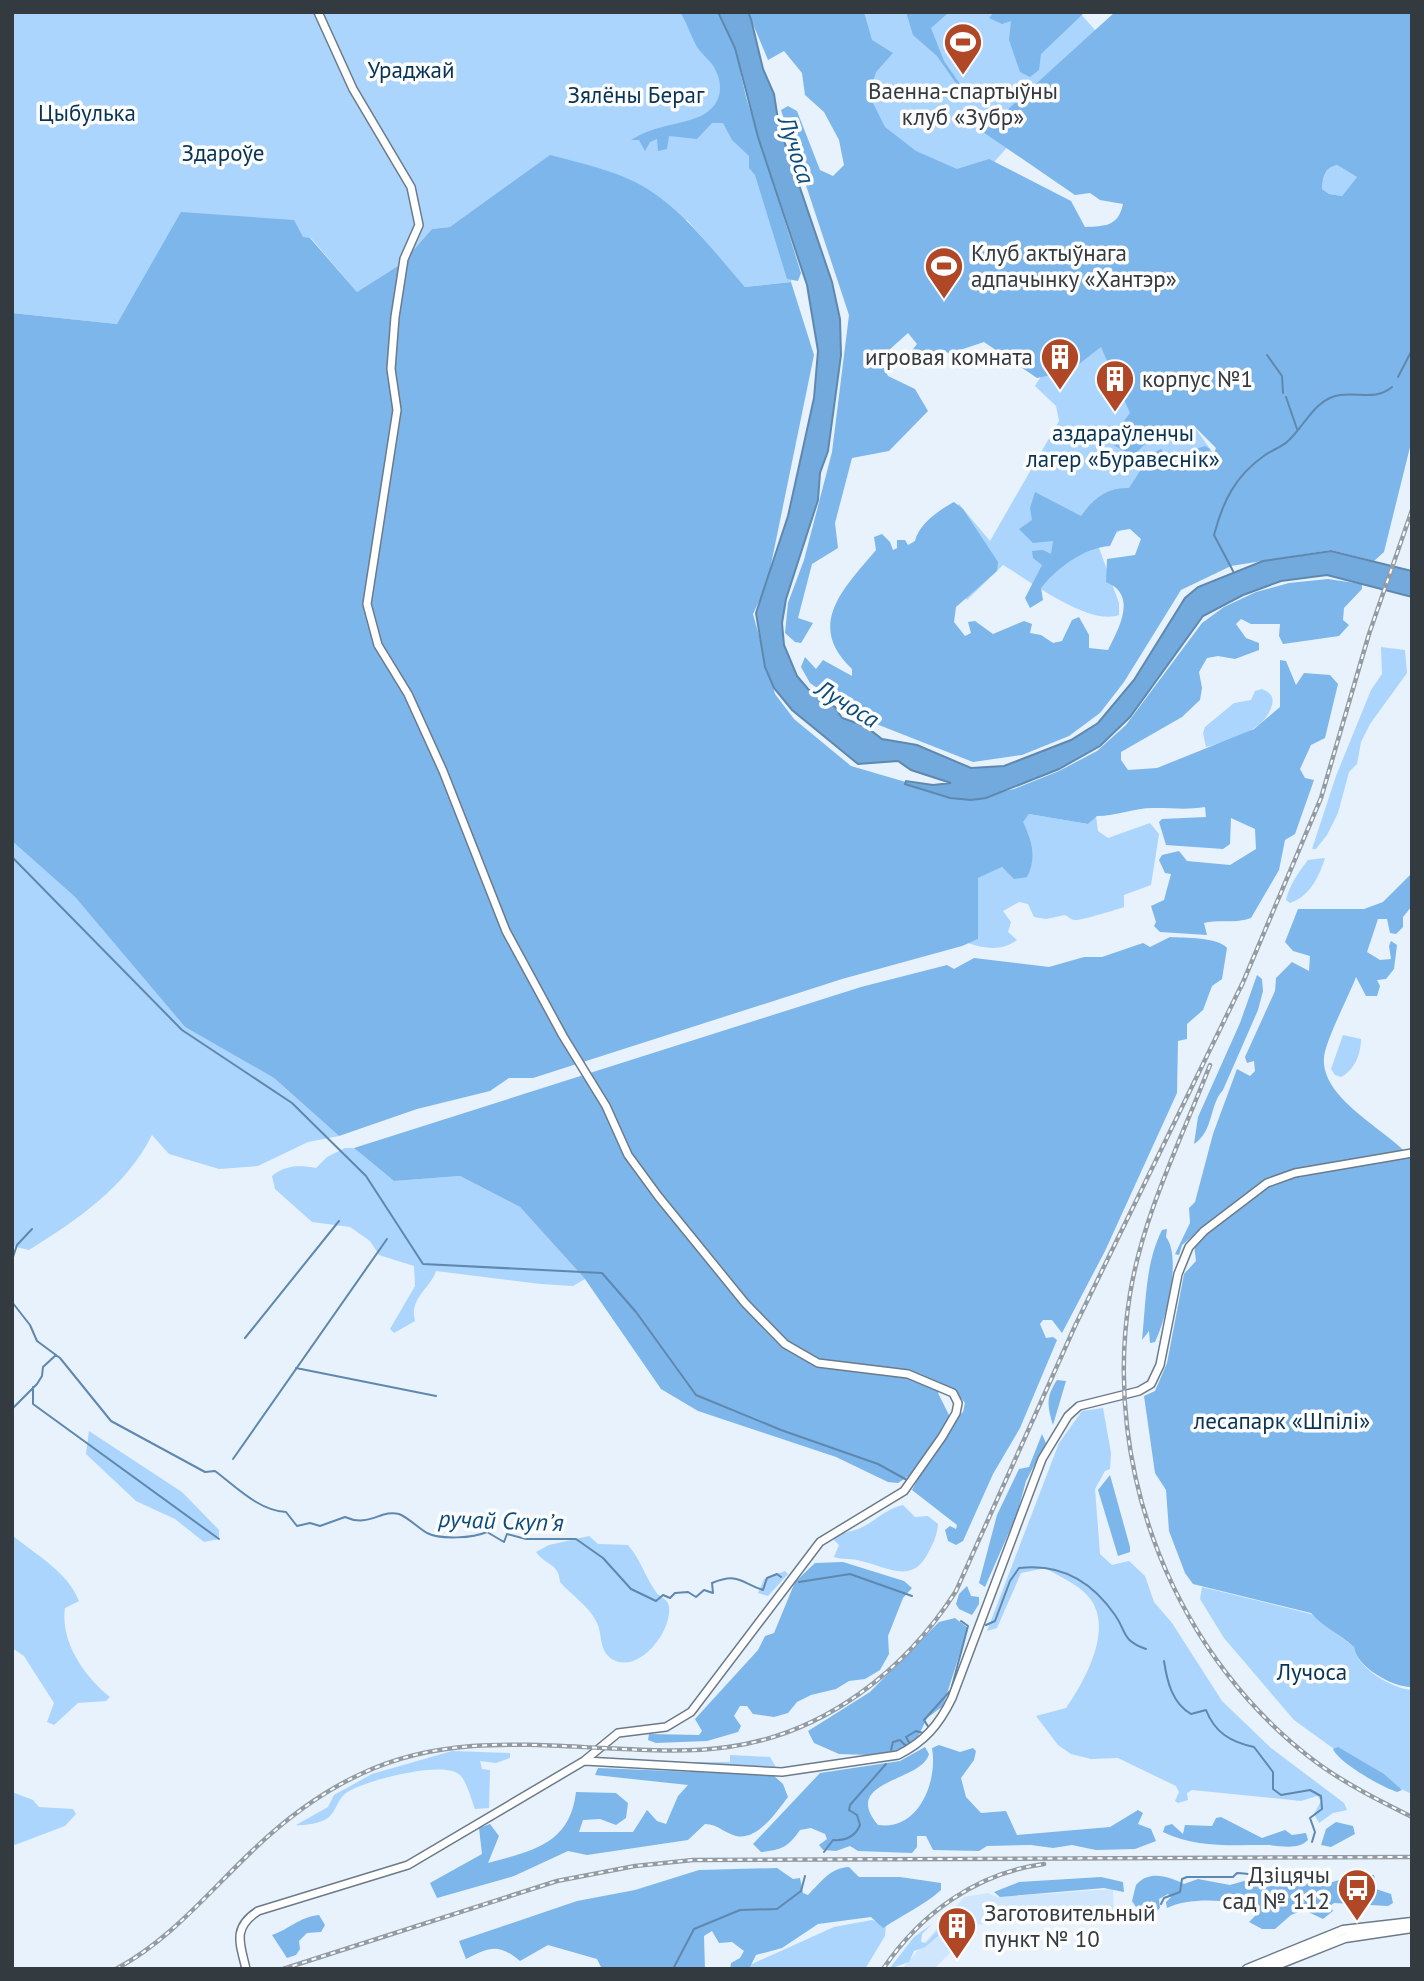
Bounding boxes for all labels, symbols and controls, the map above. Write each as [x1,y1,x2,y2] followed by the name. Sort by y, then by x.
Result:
[942,21,984,76] sports icon: Ваенна-спартыўны клуб «Зубр»
[368,55,454,84] park label: Ураджай
[868,76,1058,131] place label: Ваенна-спартыўны клуб «Зубр»
[567,80,705,109] park label: Зялёны Бераг
[38,98,136,127] park label: Цыбулька
[770,110,822,188] water label: Лучоса
[181,138,265,167] park label: Здароўе
[971,238,1177,293] place label: Клуб актыўнага адпачынку «Хантэр»
[923,245,965,300] sports icon: Клуб актыўнага адпачынку «Хантэр»
[1039,336,1081,391] building icon: игровая комната
[865,342,1033,371] place label: игровая комната
[1094,358,1136,413] building icon: корпус №1
[1142,364,1253,393] place label: корпус №1
[1025,418,1220,473] park label: аздараўленчы лагер «Буравеснік»
[808,671,885,735] water label: Лучоса
[1193,1406,1370,1435] park label: лесапарк «Шпілі»
[437,1503,564,1538] water label: ручай Скупʼя
[1276,1657,1347,1686] park label: Лучоса
[1222,1860,1330,1915] place label: Дзіцячы сад № 112
[1336,1867,1378,1922] bus stop icon: Дзіцячы сад № 112
[984,1898,1155,1953] place label: Заготовительный пункт № 10
[936,1905,978,1960] building icon: Заготовительный пункт № 10

